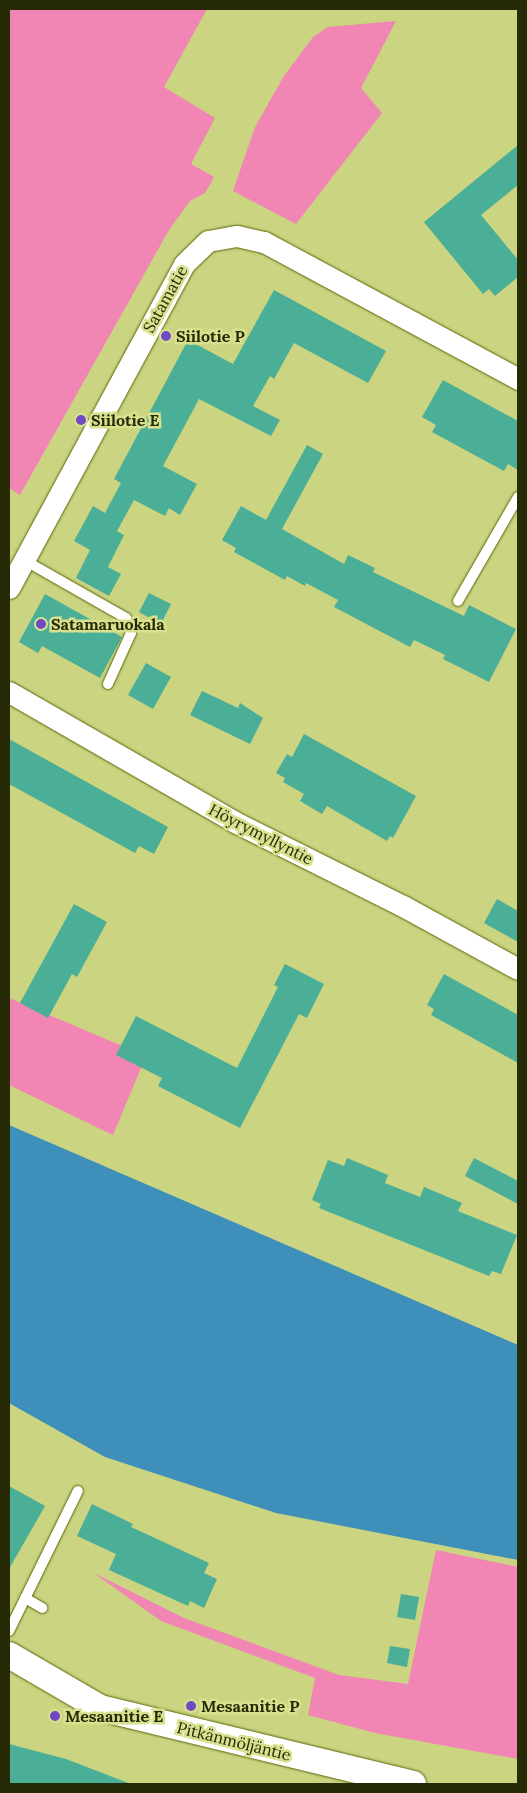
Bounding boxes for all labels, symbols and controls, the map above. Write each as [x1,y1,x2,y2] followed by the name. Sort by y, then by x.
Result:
[139,262,191,336] street label: Satamatie
[176,326,245,346] place label: Siilotie P
[160,330,172,342] marker: Siilotie P
[91,410,160,430] place label: Siilotie E
[75,414,87,426] marker: Siilotie E
[51,614,165,634] place label: Satamaruokala
[35,618,47,630] marker: Satamaruokala
[206,800,316,868] street label: Höyrymyllyntie
[201,1696,300,1716] place label: Mesaanitie P
[185,1700,197,1712] marker: Mesaanitie P
[65,1706,163,1726] place label: Mesaanitie E
[49,1710,61,1722] marker: Mesaanitie E
[175,1718,293,1764] street label: Pitkänmöljäntie

